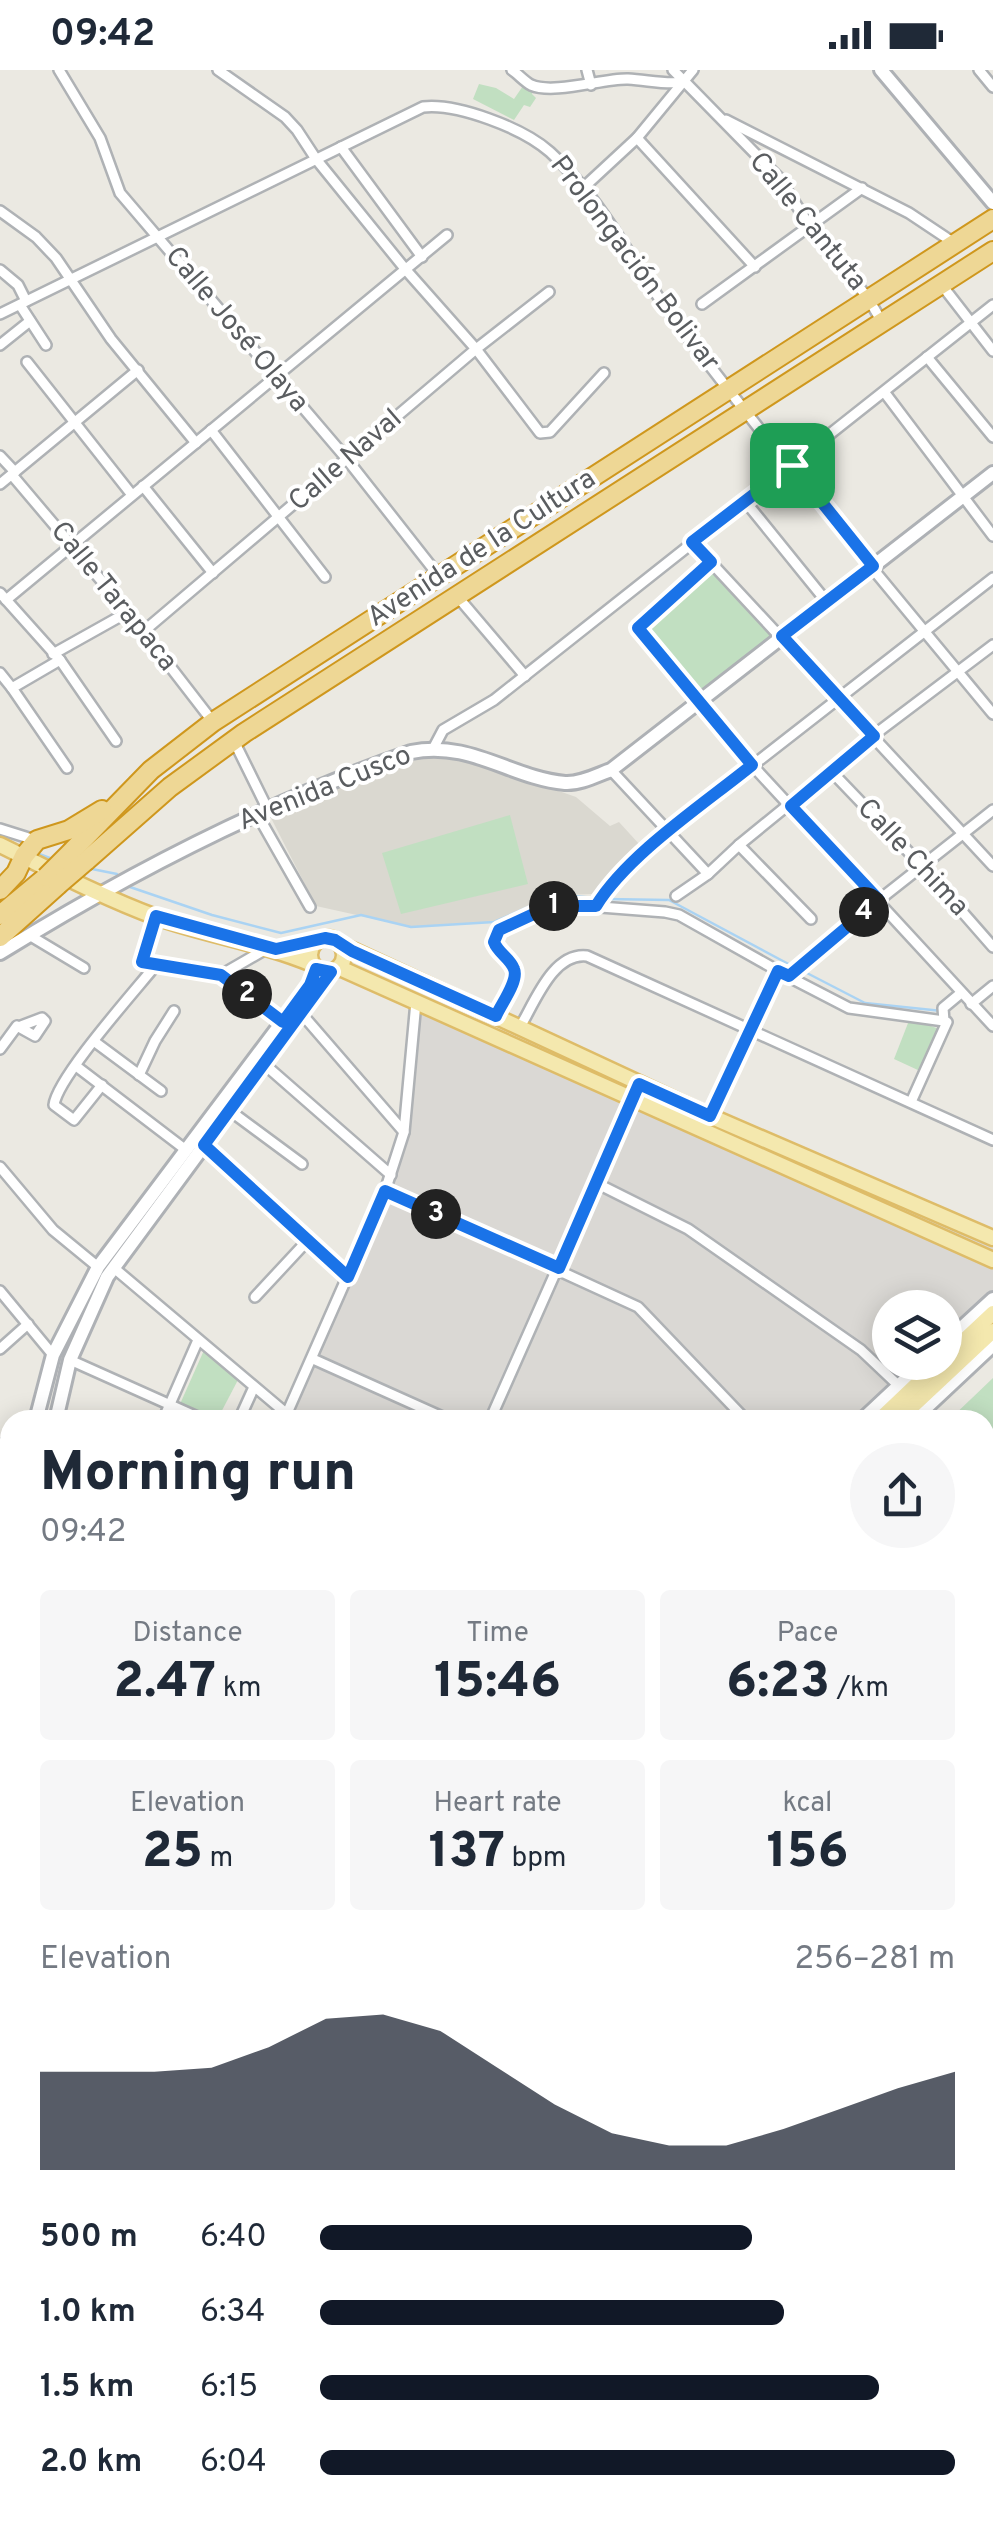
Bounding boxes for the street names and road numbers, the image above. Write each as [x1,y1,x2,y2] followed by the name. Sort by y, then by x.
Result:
[740,145,874,299] street label: Calle Cantuta
[541,149,727,379] street label: Prolongación Bolivar
[156,240,316,420] street label: Calle José Olaya
[282,402,410,520] street label: Calle Naval
[361,462,603,636] street label: Avenida de la Cultura
[41,515,185,679] street label: Calle Tarapaca
[233,738,417,840] street label: Avenida Cusco
[848,791,976,925] street label: Calle Chima

